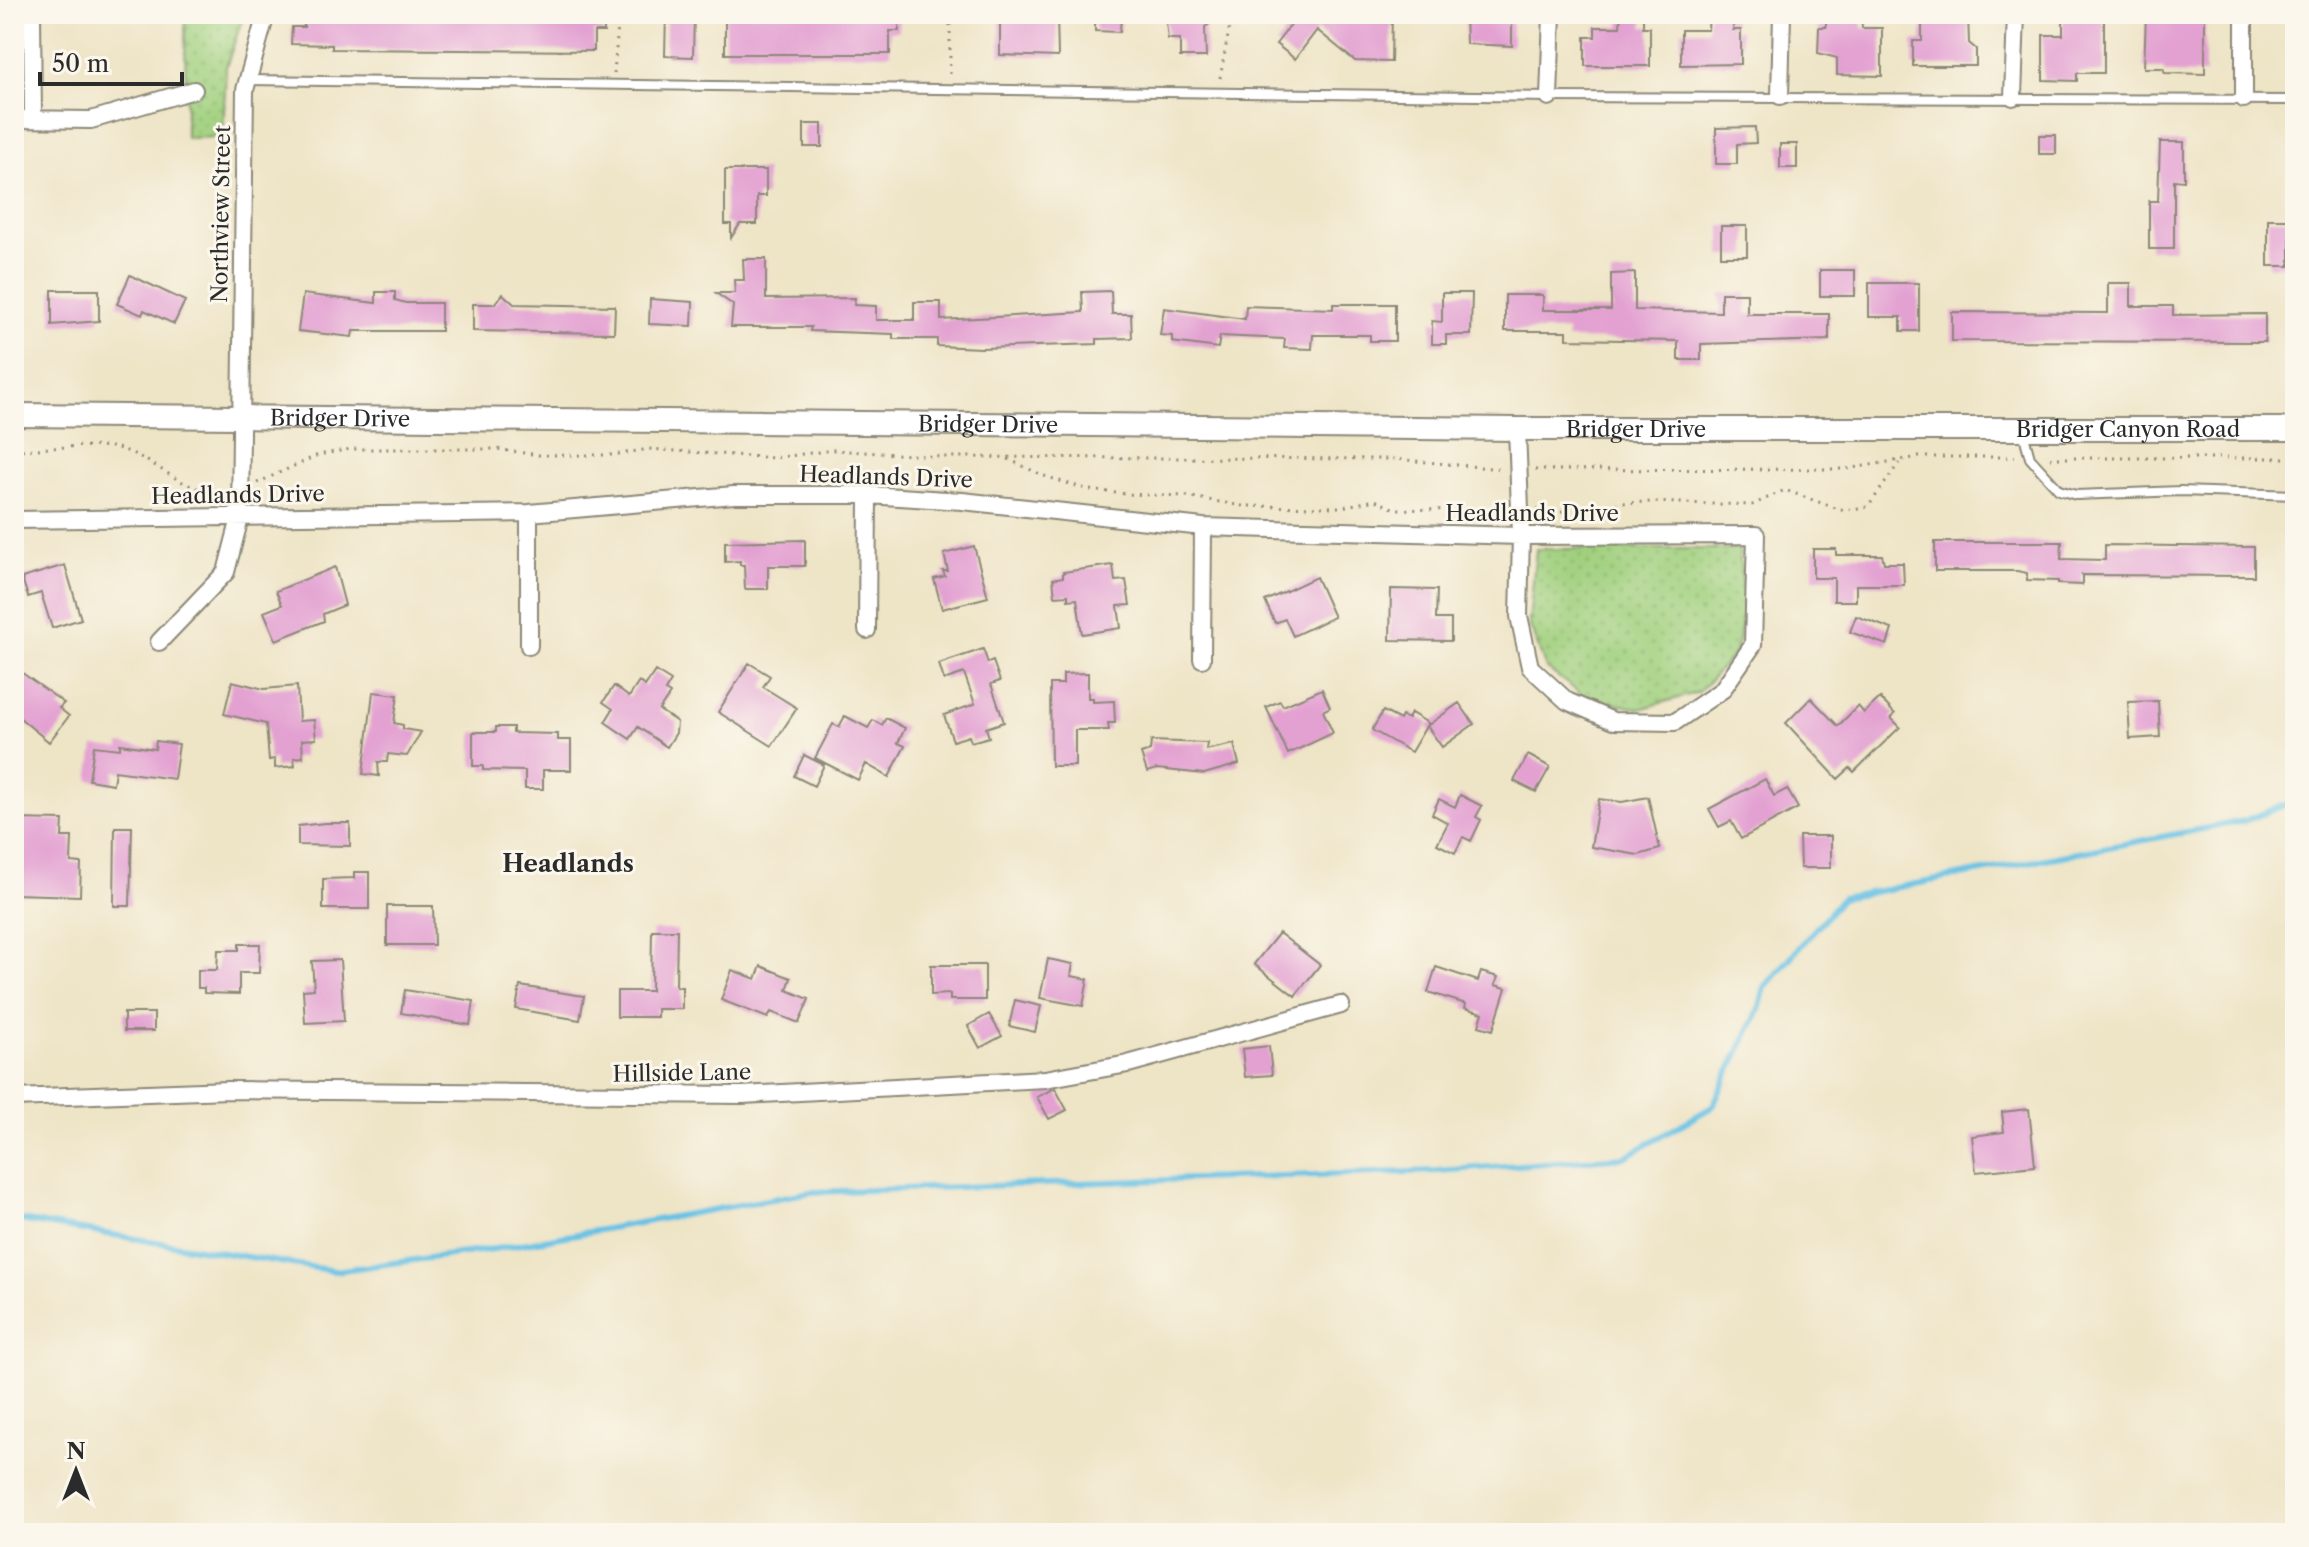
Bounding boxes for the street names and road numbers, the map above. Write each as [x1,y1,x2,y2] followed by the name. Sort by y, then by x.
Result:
[206,125,236,303] street label: Northview Street
[270,404,410,432] street label: Bridger Drive
[918,410,1058,438] street label: Bridger Drive
[1566,416,1706,443] street label: Bridger Drive
[2016,416,2240,443] street label: Bridger Canyon Road
[799,460,973,494] street label: Headlands Drive
[151,480,325,510] street label: Headlands Drive
[1445,500,1619,527] street label: Headlands Drive
[612,1058,752,1088] street label: Hillside Lane

